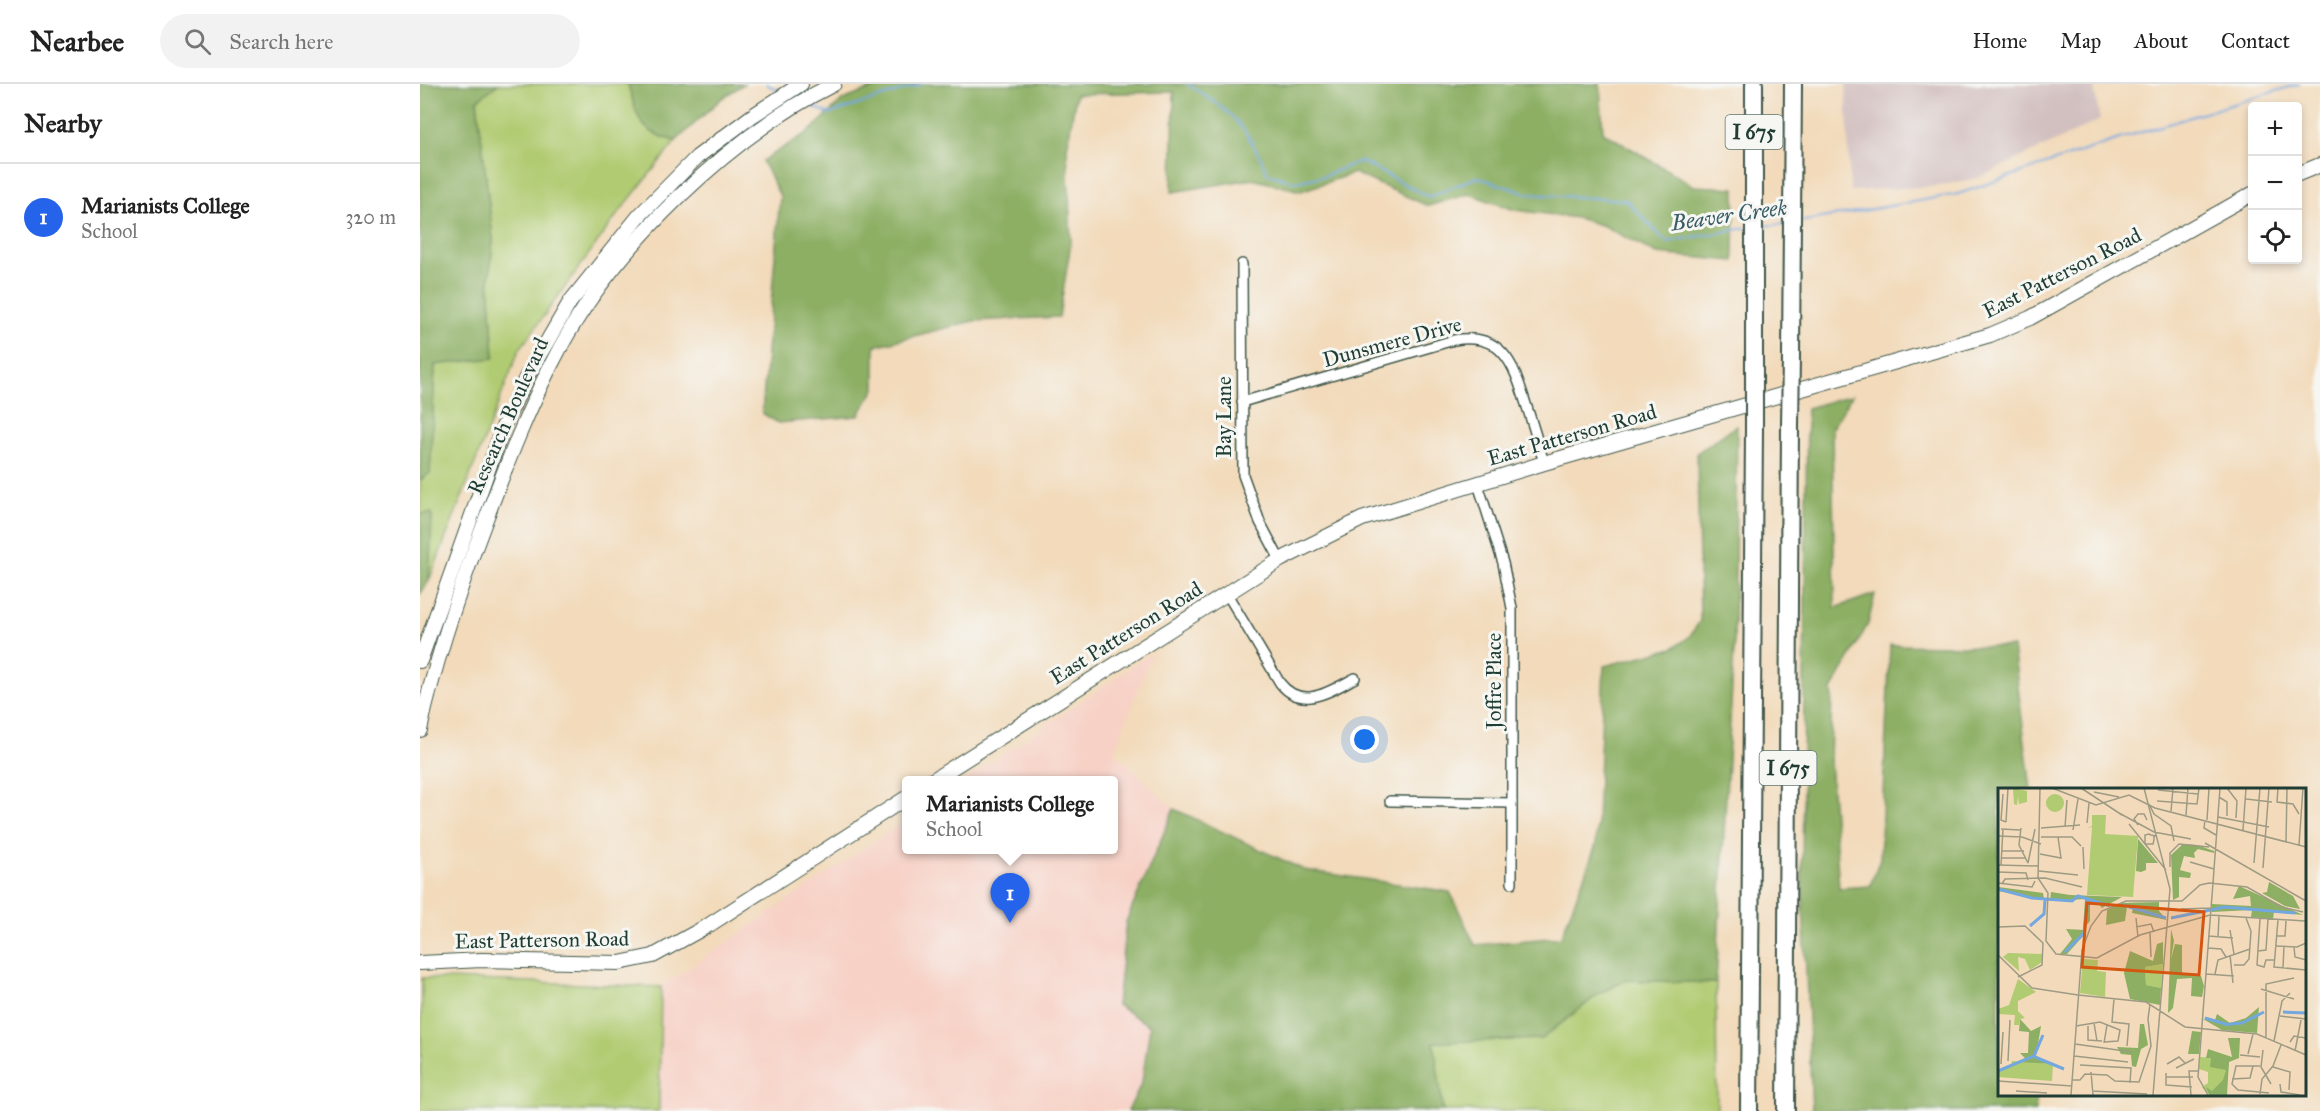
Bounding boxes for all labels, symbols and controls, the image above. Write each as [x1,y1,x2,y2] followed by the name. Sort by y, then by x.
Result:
[160,14,580,68] search box
[30,24,124,59] text: Nearbee
[181,25,214,58] icon: search
[229,28,333,55] text: Search here
[1972,28,2027,54] text: Home
[2060,28,2101,54] text: Map
[2134,28,2188,54] text: About
[2221,28,2290,54] text: Contact
[2248,102,2302,264] map controls
[2248,102,2302,156] button: +
[24,107,102,139] text: Nearby
[1726,115,1782,149] road number: I 675
[2248,156,2302,210] button: −
[81,192,250,219] text: Marianists College
[1668,193,1789,237] water label: Beaver Creek
[40,205,47,229] text: 1
[345,205,396,229] text: 320 m
[2248,210,2302,264] button: locate
[81,219,138,243] text: School
[1978,222,2146,324] street label: East Patterson Road
[1320,311,1465,373] street label: Dunsmere Drive
[462,333,554,498] street label: Research Boulevard
[1211,376,1237,458] street label: Bay Lane
[1485,398,1660,472] street label: East Patterson Road
[1045,575,1207,690] street label: East Patterson Road
[1481,632,1507,731] street label: Joffre Place
[1350,725,1379,754] your location
[1760,751,1816,785] road number: I 675
[902,776,1118,854] popup
[1998,788,2305,1096] inset map
[926,790,1094,817] text: Marianists College
[926,817,982,841] text: School
[990,874,1030,923] pin: 1
[455,925,630,955] street label: East Patterson Road

